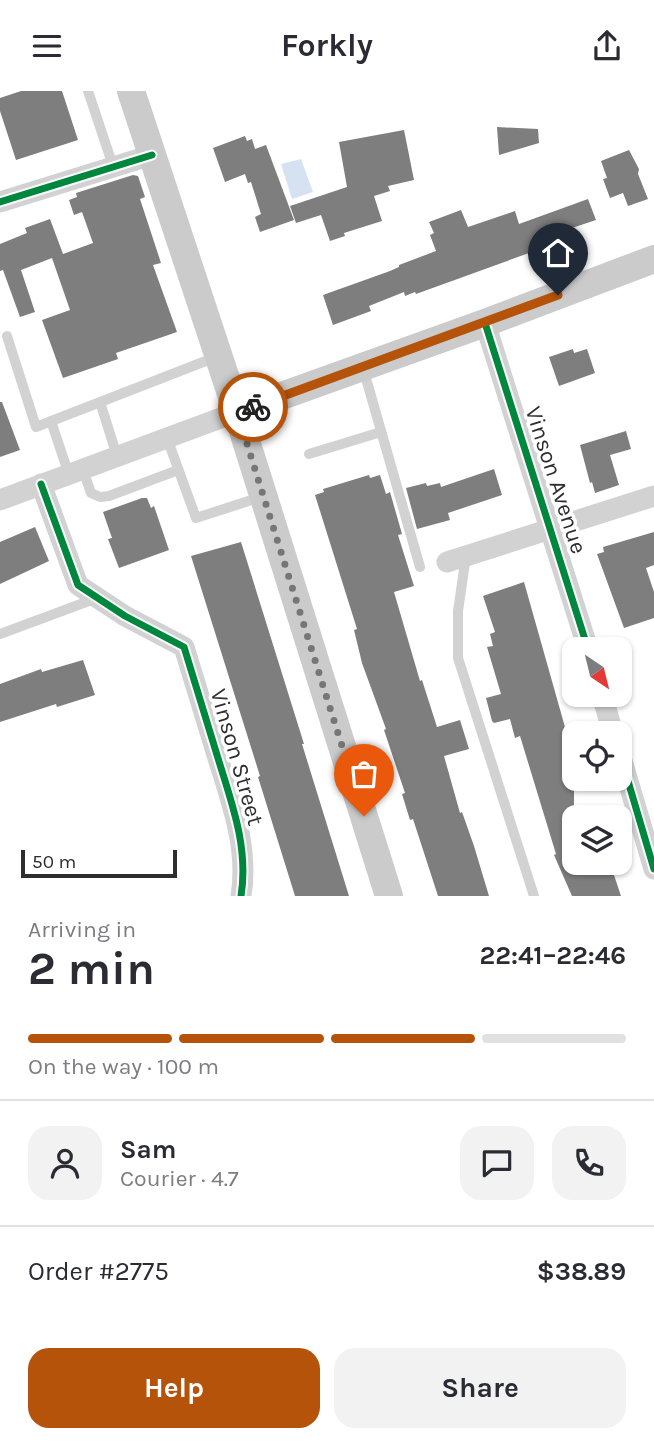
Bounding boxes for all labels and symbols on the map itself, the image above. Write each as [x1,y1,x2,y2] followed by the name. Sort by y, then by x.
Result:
[528,223,588,295] pin
[218,372,288,442] courier
[519,403,593,557] street label: Vinson Avenue
[562,637,632,707] north arrow
[205,686,269,829] street label: Vinson Street
[334,744,394,816] pin
[21,847,177,879] scale bar

